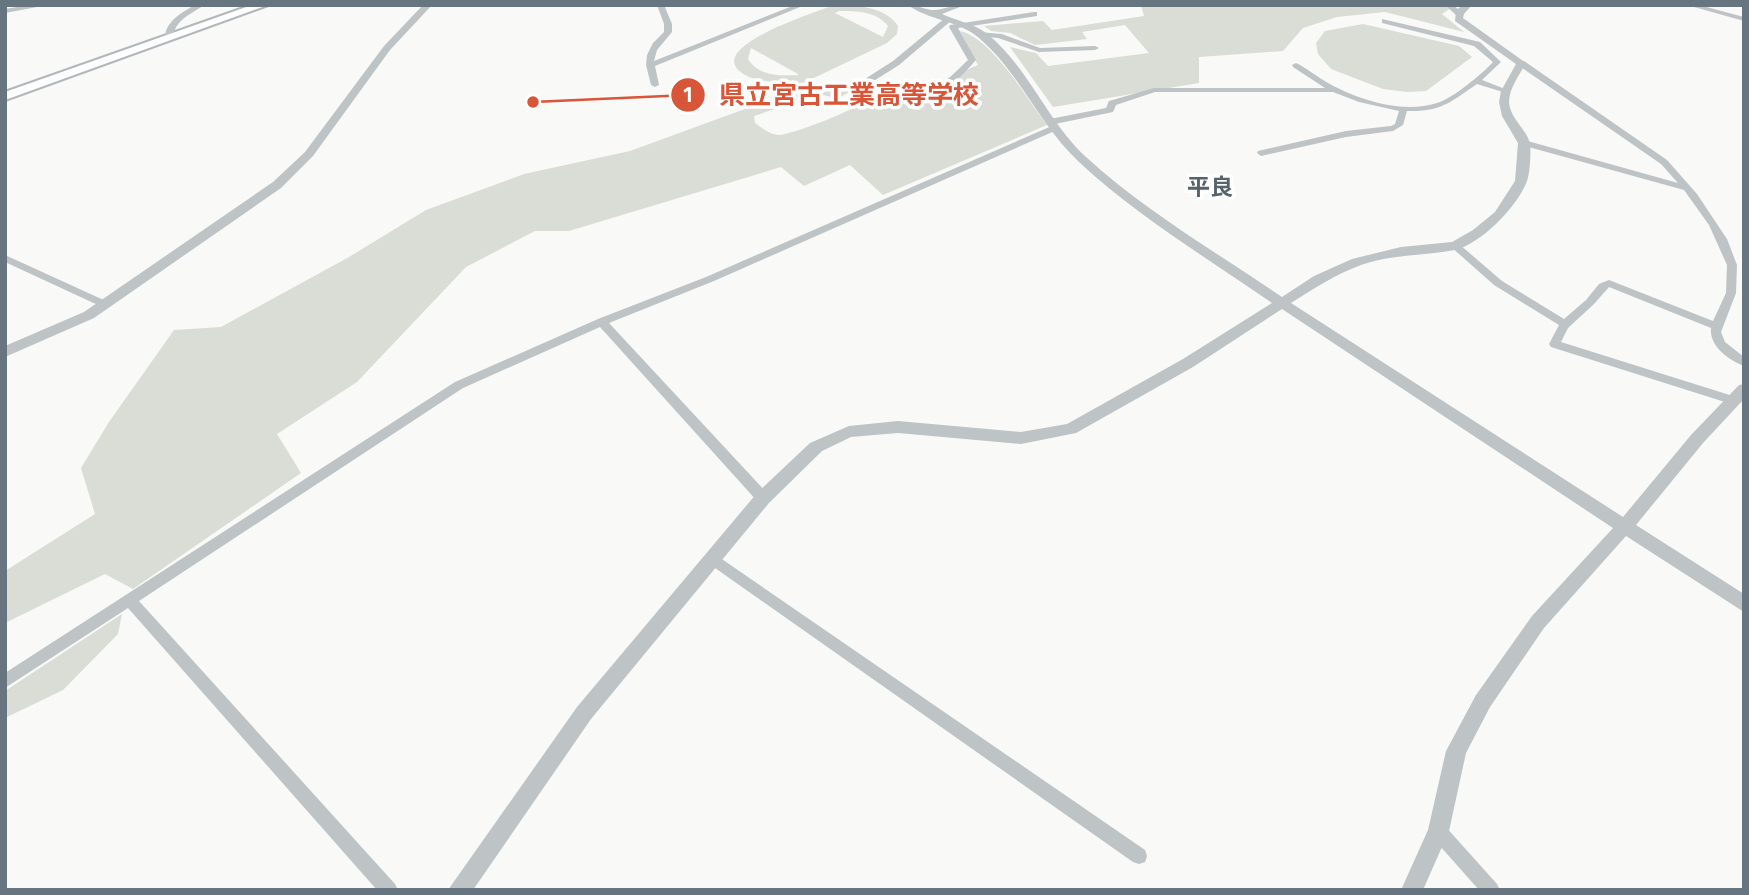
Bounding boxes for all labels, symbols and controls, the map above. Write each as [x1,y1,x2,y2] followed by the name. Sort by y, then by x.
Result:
[670,72,993,119] callout: 県立宮古工業高等学校
[719,75,979,114] text: 県立宮古工業高等学校
[682,78,694,110] text: 1
[1187,169,1233,204] district label: 平良

